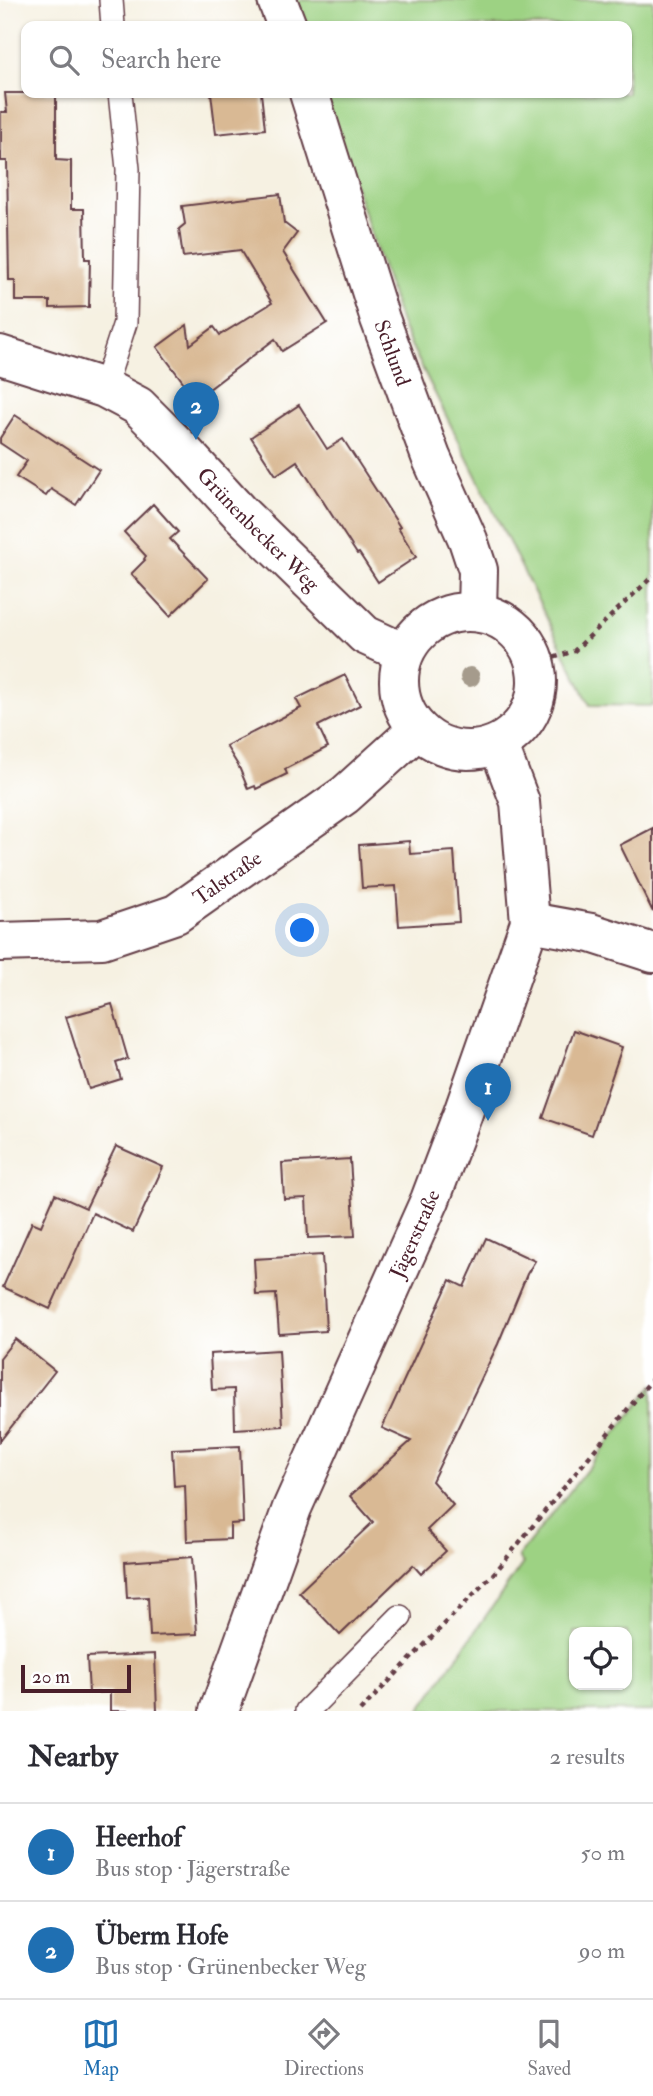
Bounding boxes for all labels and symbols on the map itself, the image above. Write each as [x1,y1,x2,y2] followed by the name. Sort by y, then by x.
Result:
[368,316,417,390] street label: Schlund
[173,382,219,440] pin: 2
[191,462,326,597] street label: Grünenbecker Weg
[188,844,267,911] street label: Talstraße
[285,913,319,947] your location
[465,1063,511,1121] pin: 1
[383,1186,446,1283] street label: Jägerstraße
[21,1662,131,1694] scale bar

